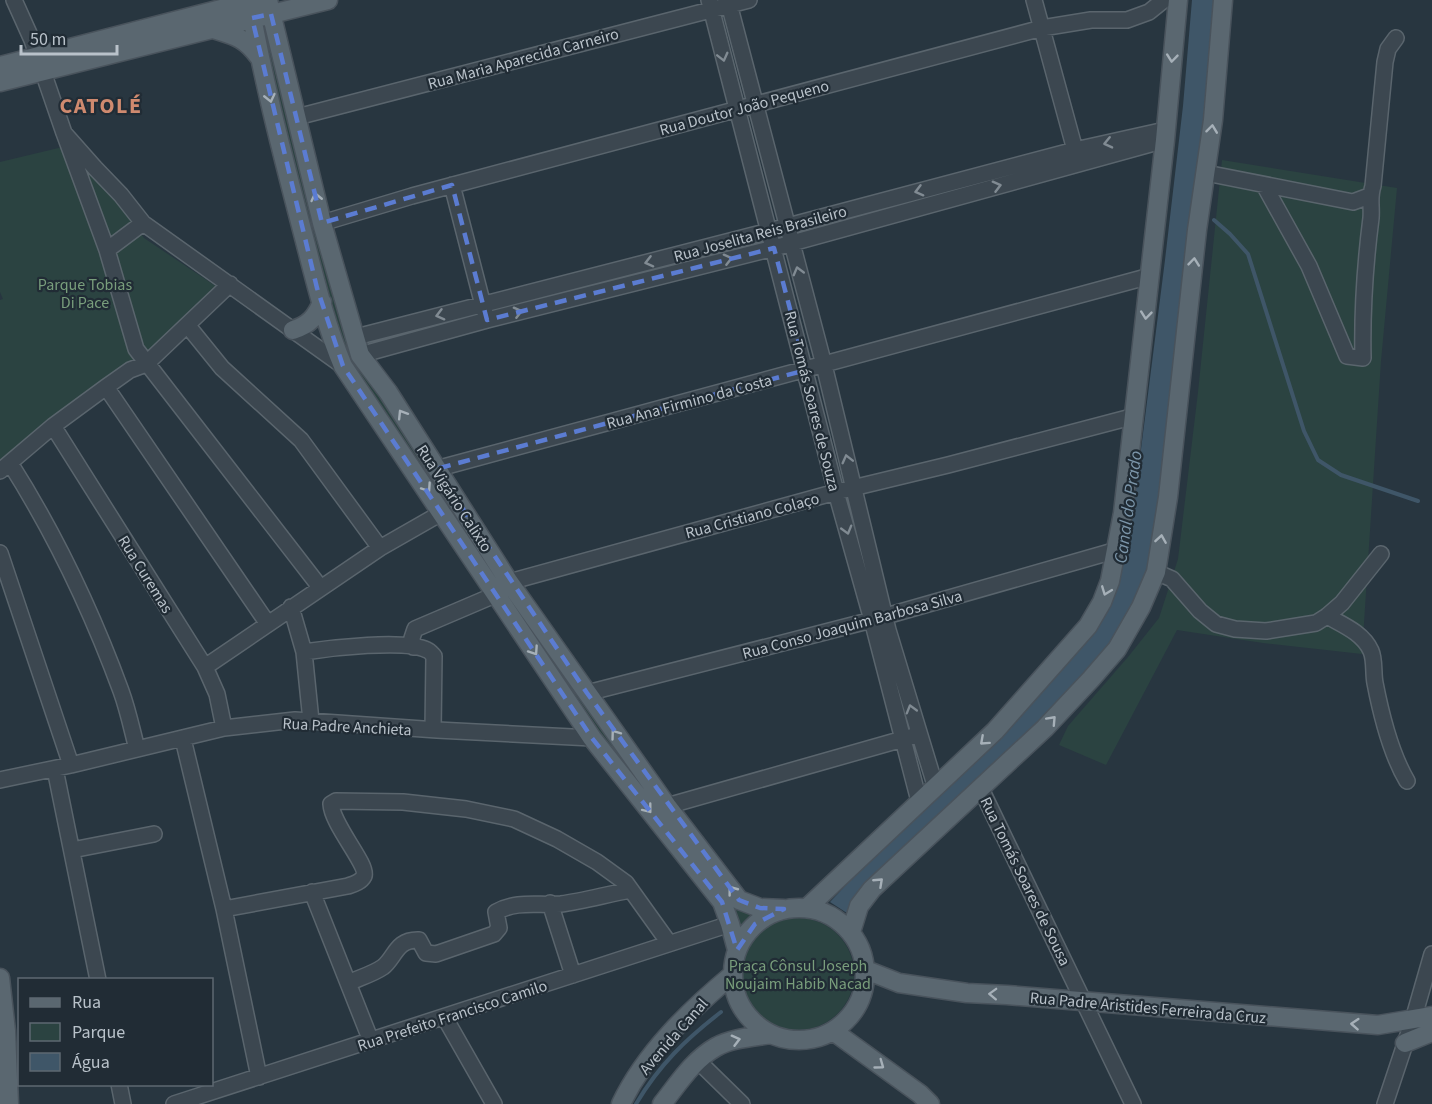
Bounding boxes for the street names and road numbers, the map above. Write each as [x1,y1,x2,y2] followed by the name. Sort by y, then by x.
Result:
[425,23,621,95] street label: Rua Maria Aparecida Carneiro
[657,75,831,141] street label: Rua Doutor João Pequeno
[671,200,849,268] street label: Rua Joselita Reis Brasileiro
[779,309,845,494] street label: Rua Tomás Soares de Souza
[604,369,774,435] street label: Rua Ana Firmino da Costa
[411,440,497,557] street label: Rua Vigário Calixto
[683,488,822,544] street label: Rua Cristiano Colaço
[112,531,178,618] street label: Rua Curemas
[740,585,965,665] street label: Rua Conso Joaquim Barbosa Silva
[282,713,412,741] street label: Rua Padre Anchieta
[975,793,1076,970] street label: Rua Tomás Soares de Sousa
[355,975,550,1057] street label: Rua Prefeito Francisco Camilo
[1029,987,1267,1029] street label: Rua Padre Aristides Ferreira da Cruz
[634,994,713,1080] street label: Avenida Canal

